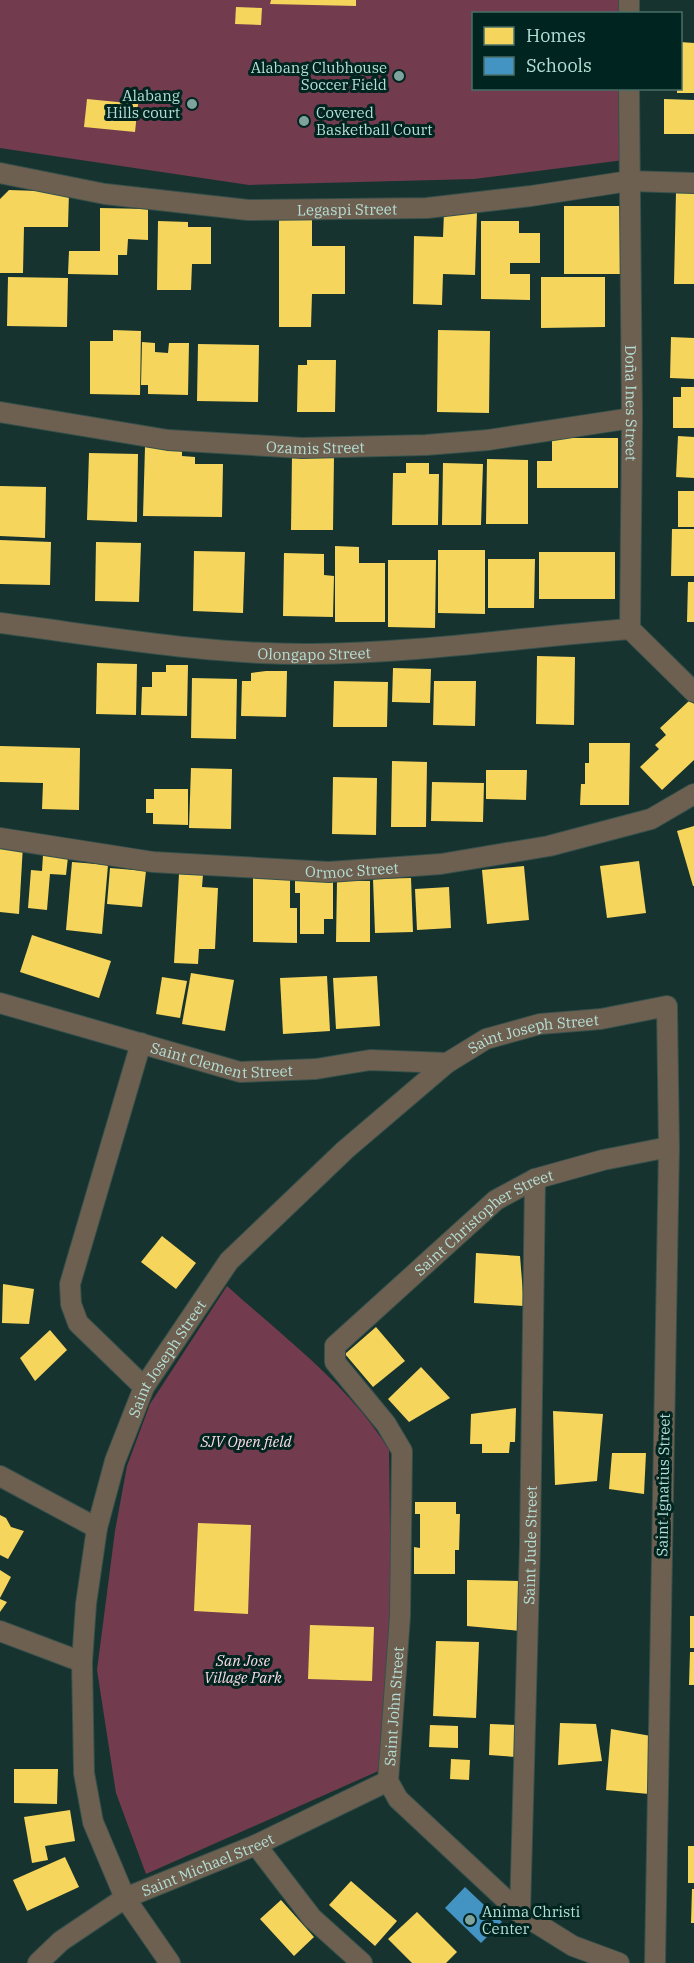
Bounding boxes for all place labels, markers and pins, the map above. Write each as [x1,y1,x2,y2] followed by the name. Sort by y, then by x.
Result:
[251,58,387,94] place label: Alabang Clubhouse Soccer Field
[392,69,406,83] marker: Alabang Clubhouse Soccer Field
[106,86,180,122] place label: Alabang Hills court
[185,97,199,111] marker: Alabang Hills court
[316,103,433,139] place label: Covered Basketball Court
[297,114,311,128] marker: Covered Basketball Court
[482,1902,581,1938] place label: Anima Christi Center
[463,1913,477,1927] marker: Anima Christi Center

